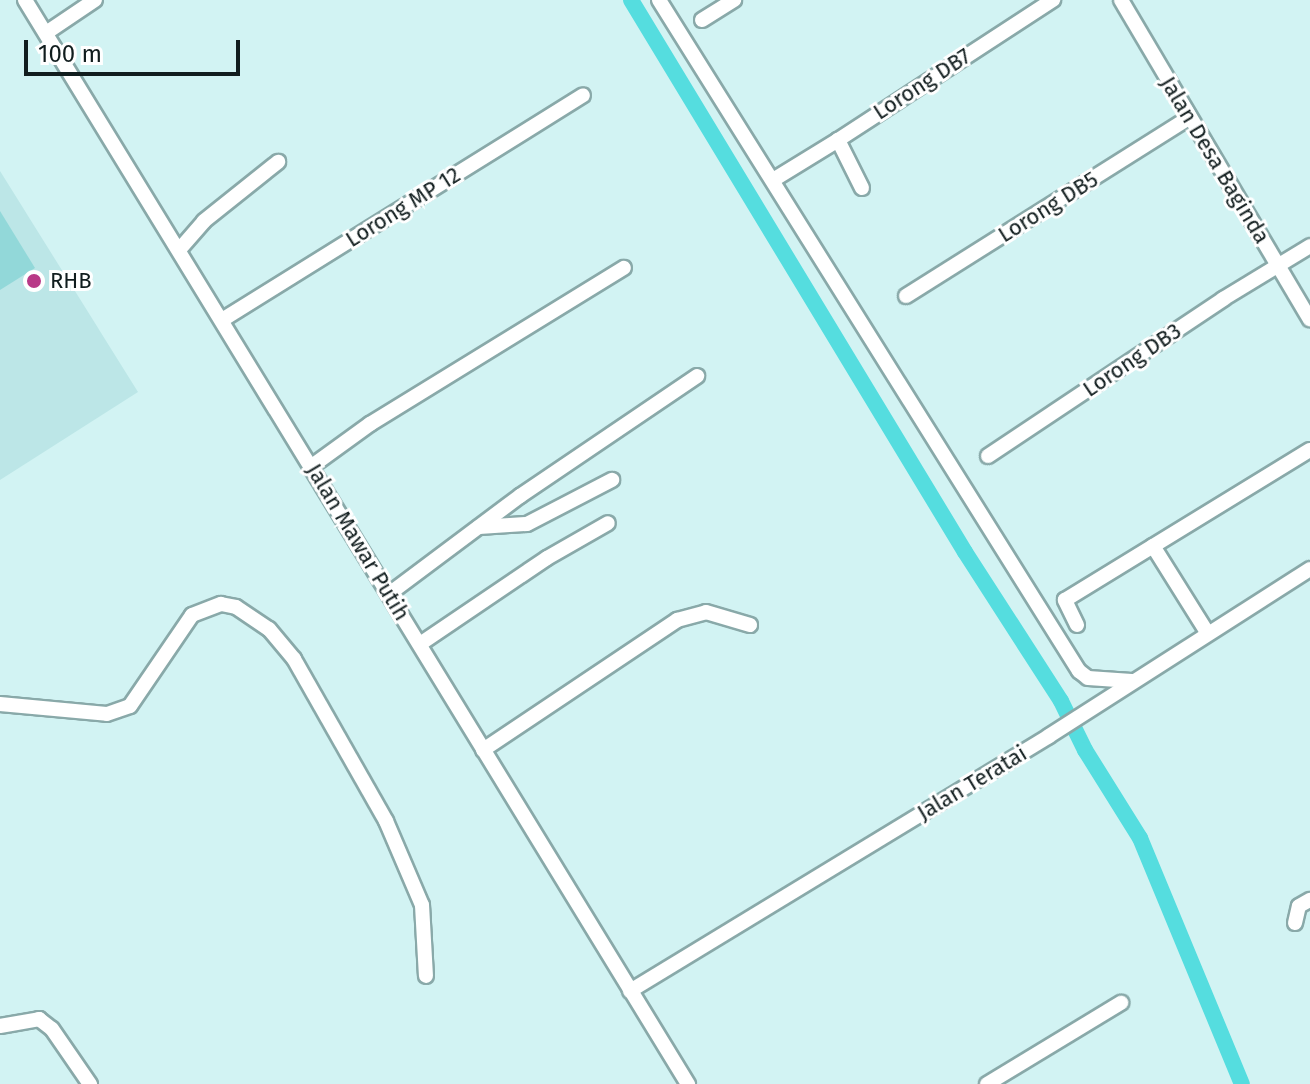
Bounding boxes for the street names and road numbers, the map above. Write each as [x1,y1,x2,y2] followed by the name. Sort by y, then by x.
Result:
[868,43,976,125] street label: Lorong DB7
[1155,72,1275,248] street label: Jalan Desa Baginda
[341,161,465,253] street label: Lorong MP 12
[993,166,1103,248] street label: Lorong DB5
[1078,318,1186,402] street label: Lorong DB3
[301,459,415,625] street label: Jalan Mawar Putih
[912,740,1032,826] street label: Jalan Teratai

